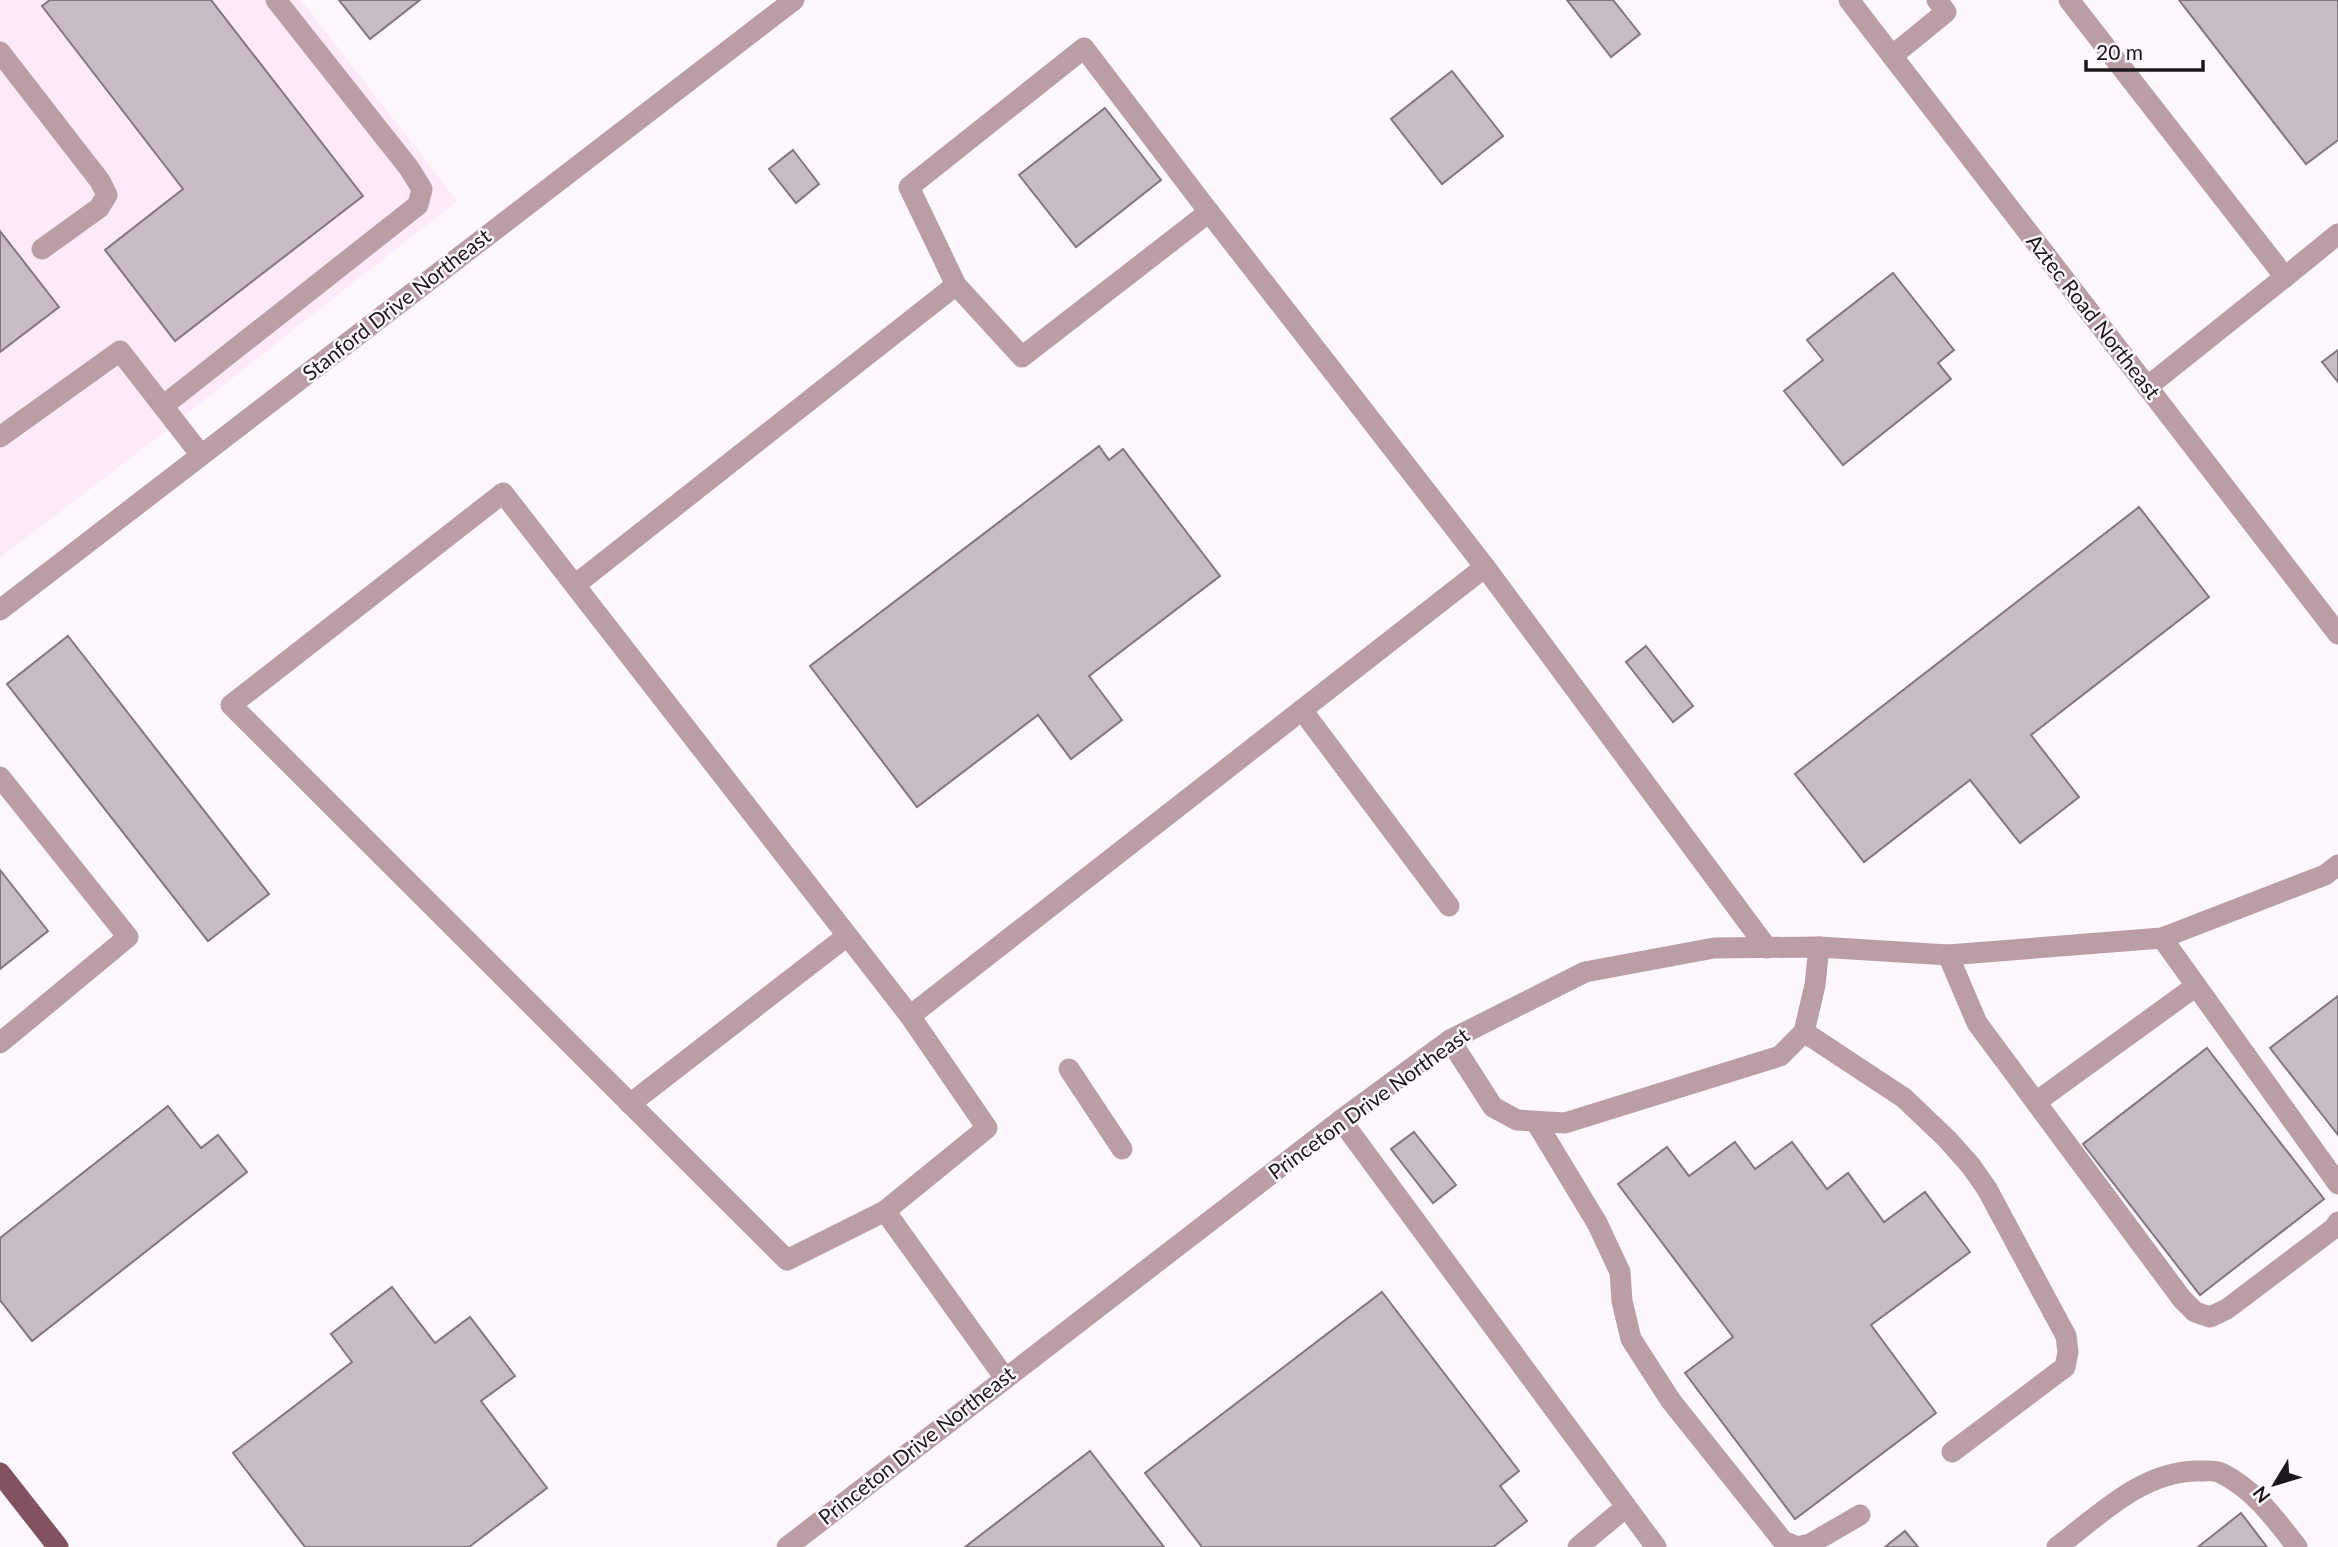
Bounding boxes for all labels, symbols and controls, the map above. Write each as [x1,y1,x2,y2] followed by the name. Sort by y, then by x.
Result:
[2086,28,2203,72] scale bar
[2096,39,2143,64] text: 20 m
[297,222,495,385] street label: Stanford Drive Northeast
[2022,229,2167,404] street label: Aztec Road Northeast
[1263,1021,1474,1184] street label: Princeton Drive Northeast
[813,1360,1020,1529] street label: Princeton Drive Northeast
[2240,1449,2310,1519] north arrow
[2248,1482,2275,1508] text: N

